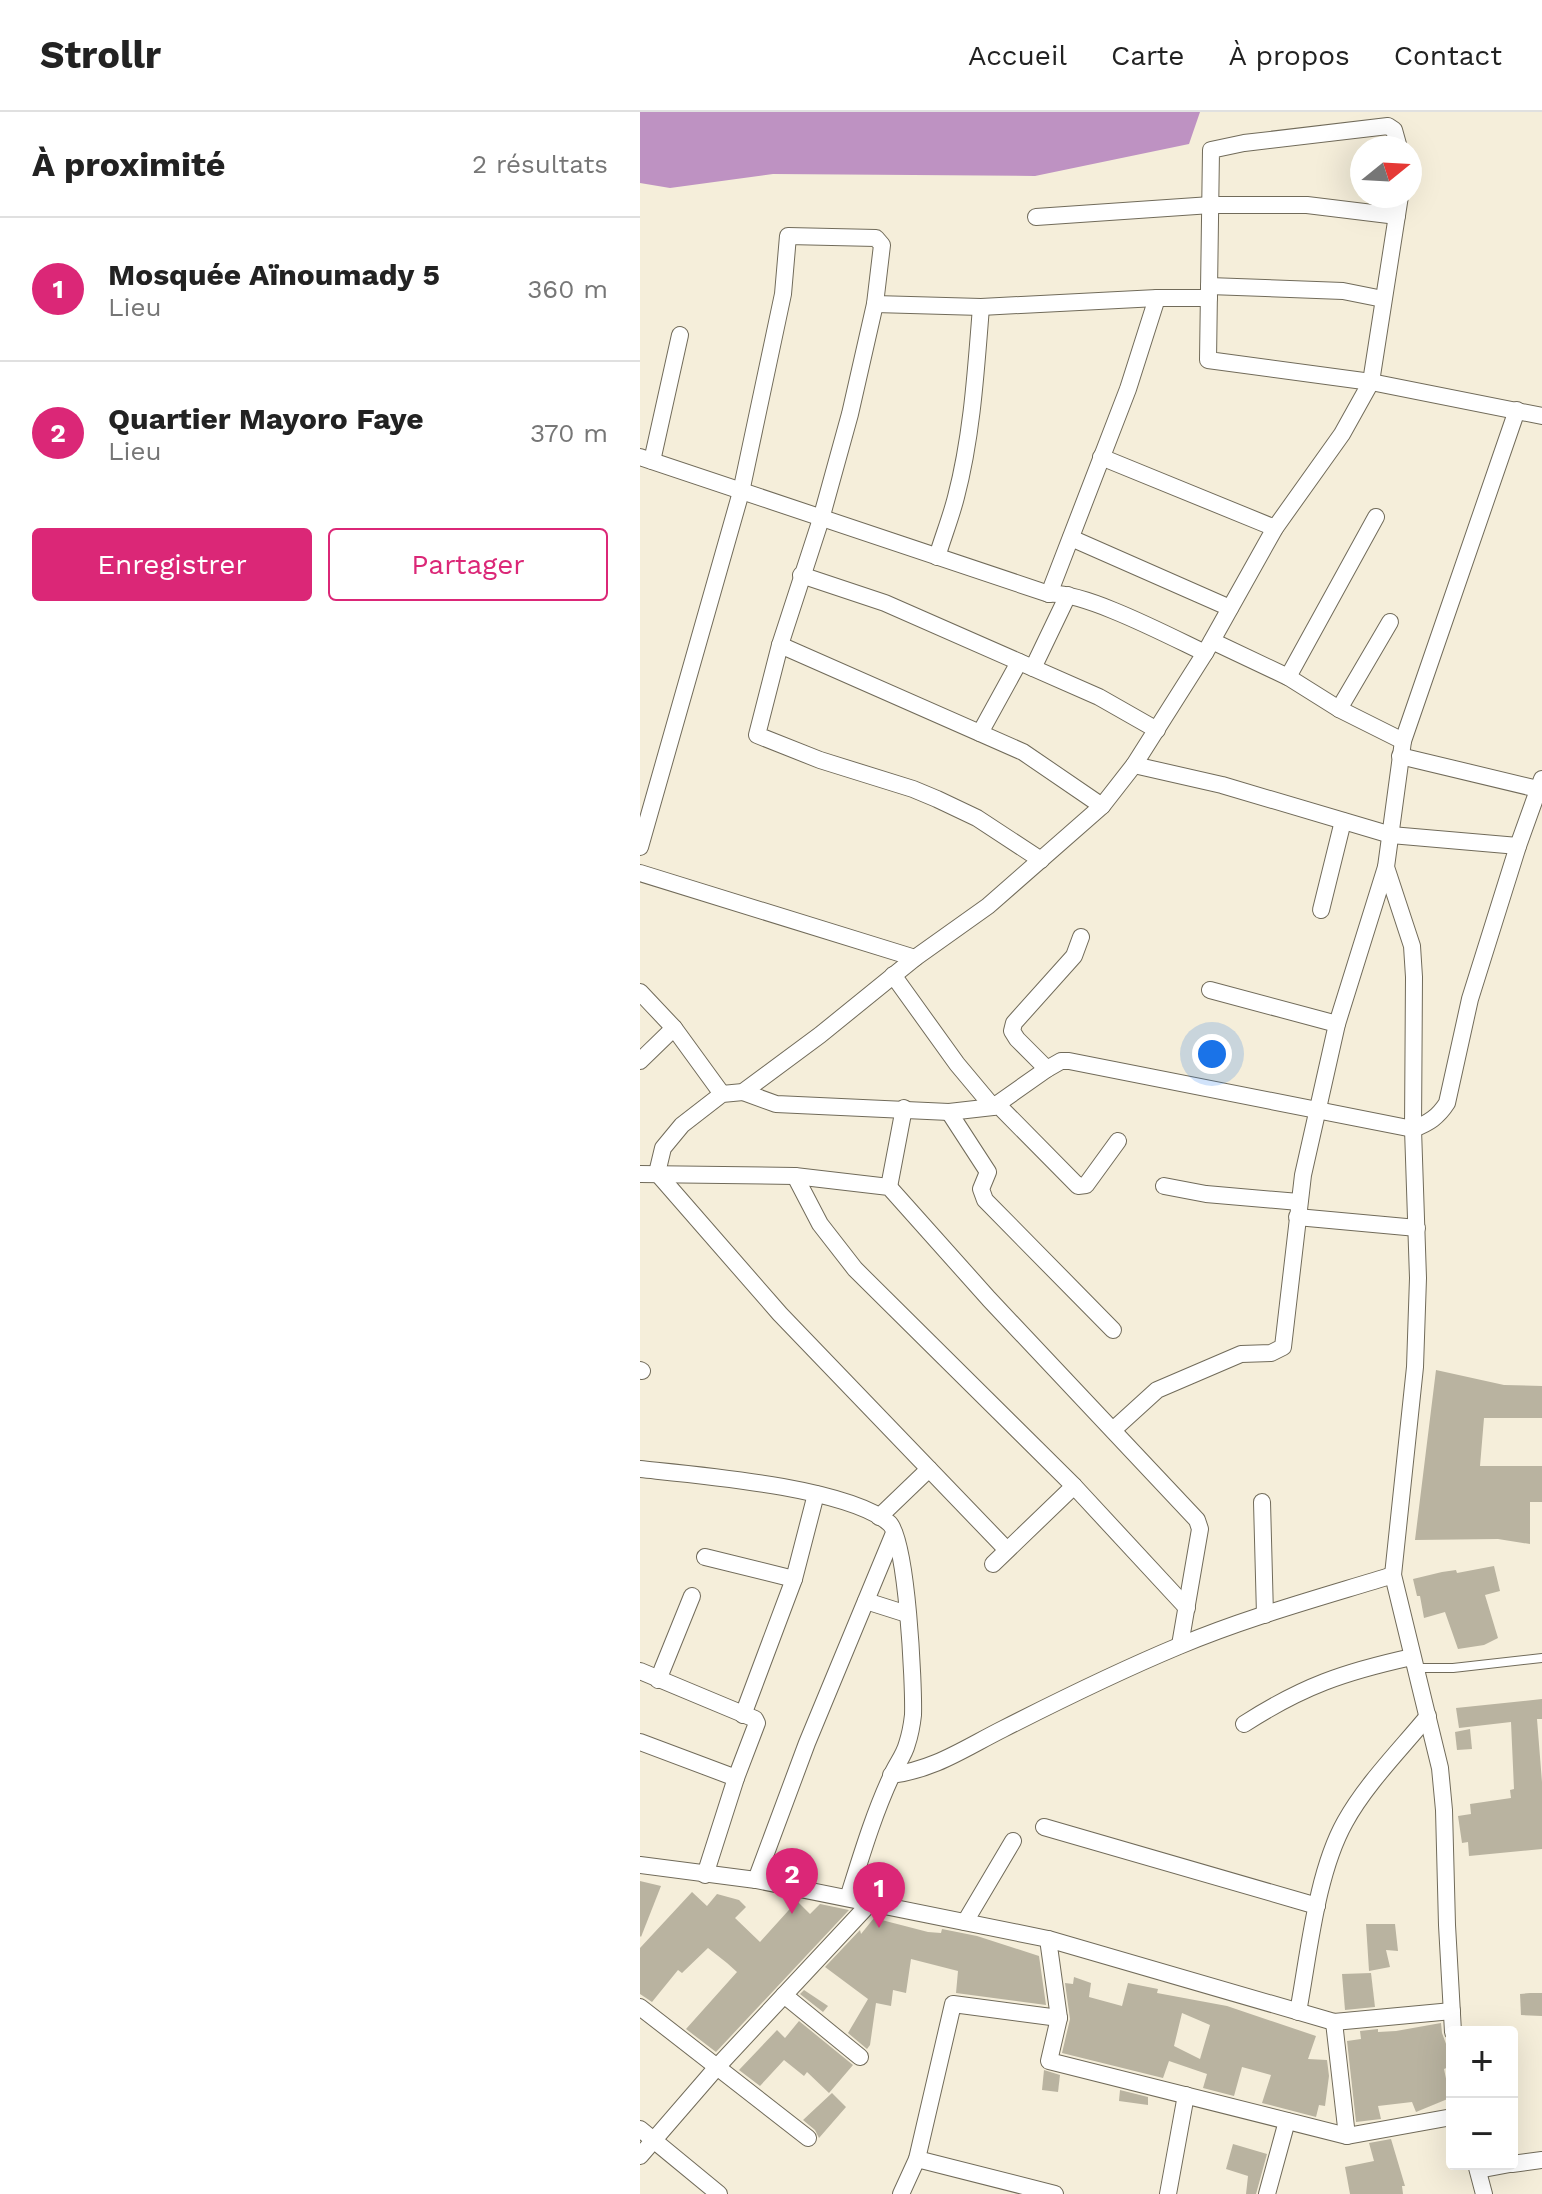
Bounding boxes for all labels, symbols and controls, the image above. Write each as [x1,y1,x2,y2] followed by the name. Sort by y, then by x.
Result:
[40,33,161,77] text: Strollr
[968,39,1067,72] text: Accueil
[1111,39,1185,72] text: Carte
[1229,39,1350,72] text: À propos
[1394,39,1502,72] text: Contact
[1350,136,1422,208] north arrow
[32,144,226,184] text: À proximité
[472,149,608,179] text: 2 résultats
[108,257,440,292] text: Mosquée Aïnoumady 5
[52,274,64,304] text: 1
[527,274,608,304] text: 360 m
[108,292,162,322] text: Lieu
[108,401,424,436] text: Quartier Mayoro Faye
[50,418,66,448] text: 2
[530,418,608,448] text: 370 m
[108,436,162,466] text: Lieu
[32,528,312,601] button: Enregistrer
[328,528,608,601] button: Partager
[1192,1034,1232,1074] your location
[766,1848,818,1914] pin: 2
[853,1862,905,1928] pin: 1
[1446,2026,1518,2170] map controls
[1446,2026,1518,2098] button: +
[1446,2098,1518,2170] button: −

